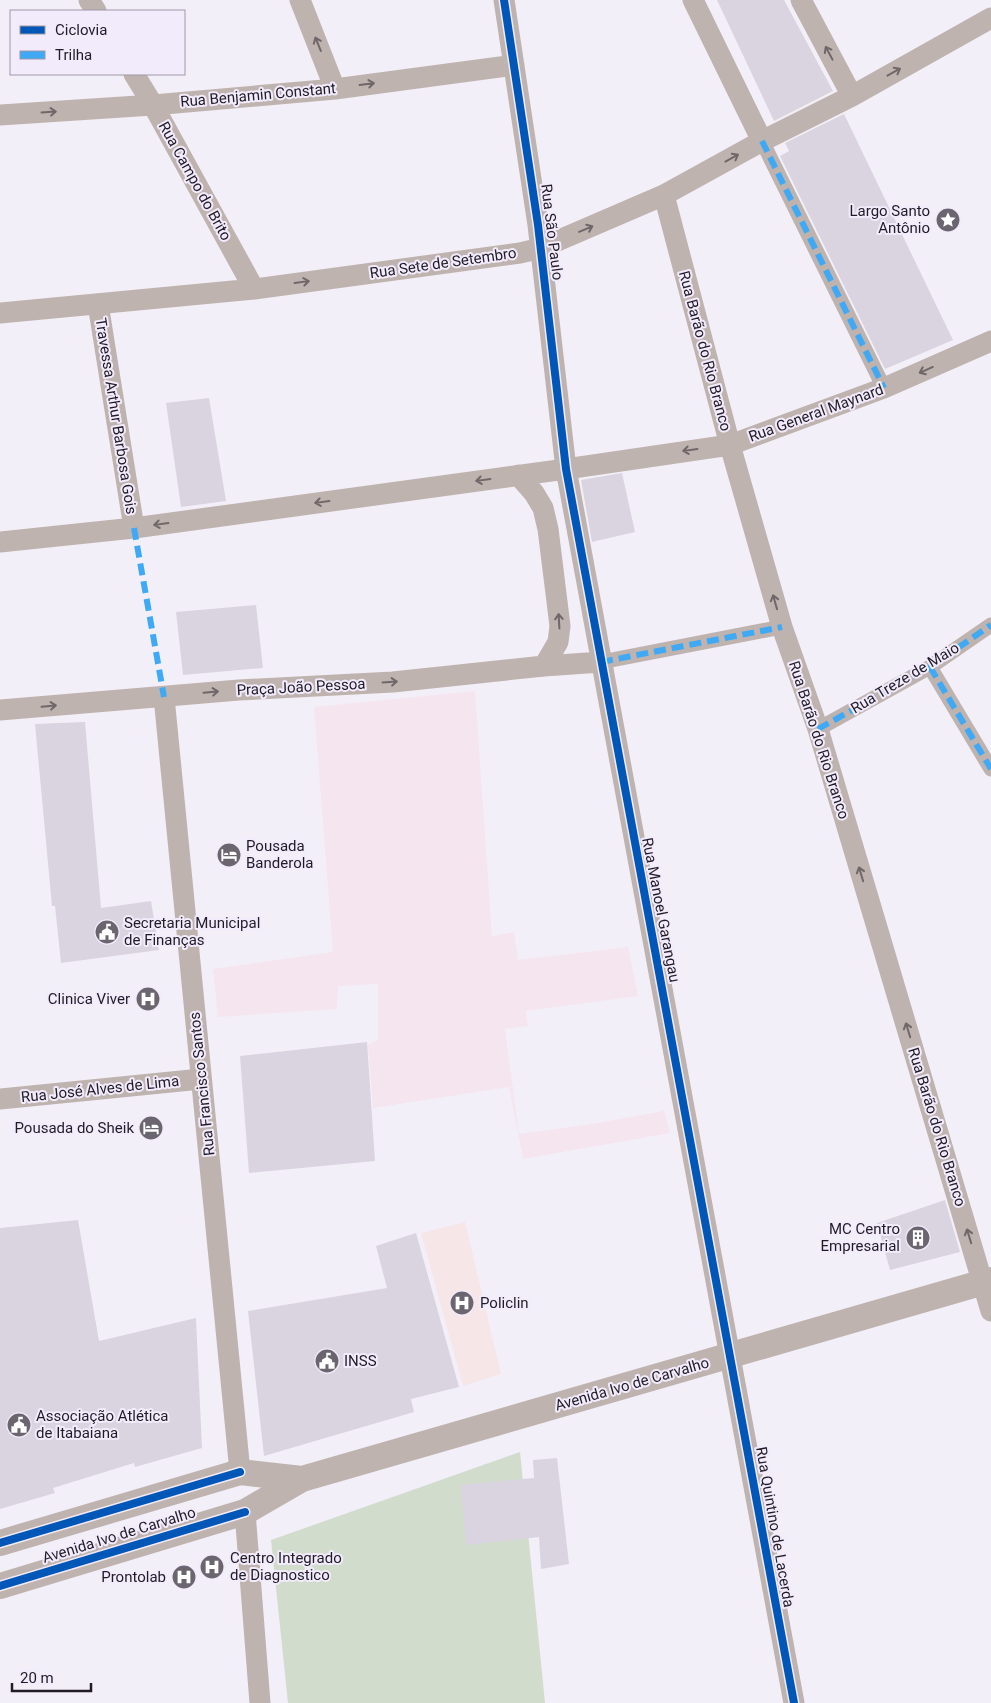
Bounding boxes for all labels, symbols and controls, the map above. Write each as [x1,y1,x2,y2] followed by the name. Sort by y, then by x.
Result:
[10,10,185,75] legend
[55,21,107,39] text: Ciclovia
[312,37,322,52] one-way arrow
[55,46,92,64] text: Trilha
[824,46,834,61] one-way arrow
[887,67,901,77] one-way arrow
[179,79,337,111] street label: Rua Benjamin Constant
[359,79,375,89] one-way arrow
[40,107,56,117] one-way arrow
[155,118,235,244] street label: Rua Campo do Brito
[724,153,739,162] one-way arrow
[537,183,567,281] street label: Rua São Paulo
[849,202,930,237] place label: Largo Santo Antônio
[935,207,961,233] place icon: Largo Santo Antônio
[578,223,593,233] one-way arrow
[369,244,517,282] street label: Rua Sete de Setembro
[675,269,735,433] street label: Rua Barão do Rio Branco
[294,277,310,287] one-way arrow
[92,317,140,515] street label: Travessa Arthur Barbosa Gois
[919,365,934,375] one-way arrow
[746,380,886,446] street label: Rua General Maynard
[682,446,698,456] one-way arrow
[475,475,491,485] one-way arrow
[314,497,330,507] one-way arrow
[153,519,169,529] one-way arrow
[770,595,779,611] one-way arrow
[554,614,563,630] one-way arrow
[848,639,962,717] street label: Rua Treze de Maio
[785,659,853,821] street label: Rua Barão do Rio Branco
[236,675,366,699] street label: Praça João Pessoa
[382,677,398,686] one-way arrow
[202,688,218,697] one-way arrow
[40,701,56,711] one-way arrow
[638,836,684,984] street label: Rua Manoel Garangau
[246,837,314,872] place label: Pousada Banderola
[216,842,242,868] hotel icon: Pousada Banderola
[855,866,865,882] one-way arrow
[124,914,260,949] place label: Secretaria Municipal de Finanças
[94,919,120,945] public building icon: Secretaria Municipal de Finanças
[135,986,161,1012] hospital icon: Clinica Viver
[48,990,130,1008] place label: Clinica Viver
[185,1011,219,1157] street label: Rua Francisco Santos
[902,1022,912,1038] one-way arrow
[904,1045,970,1209] street label: Rua Barão do Rio Branco
[20,1072,180,1106] street label: Rua José Alves de Lima
[138,1115,164,1141] hotel icon: Pousada do Sheik
[14,1119,134,1137] place label: Pousada do Sheik
[821,1220,900,1255] place label: MC Centro Empresarial
[905,1225,931,1251] building icon: MC Centro Empresarial
[964,1228,974,1244] one-way arrow
[449,1290,475,1316] hospital icon: Policlin
[480,1294,529,1312] place label: Policlin
[314,1348,340,1374] public building icon: INSS
[344,1352,377,1370] place label: INSS
[553,1353,711,1415] street label: Avenida Ivo de Carvalho
[36,1407,169,1442] place label: Associação Atlética de Itabaiana
[6,1412,32,1438] public building icon: Associação Atlética de Itabaiana
[752,1445,798,1609] street label: Rua Quintino de Lacerda
[40,1503,198,1567] street label: Avenida Ivo de Carvalho
[230,1549,342,1584] place label: Centro Integrado de Diagnostico
[199,1554,225,1580] hospital icon: Centro Integrado de Diagnostico
[171,1564,197,1590] hospital icon: Prontolab
[101,1568,166,1586] place label: Prontolab
[12,1660,91,1692] scale bar
[20,1669,54,1687] text: 20 m

